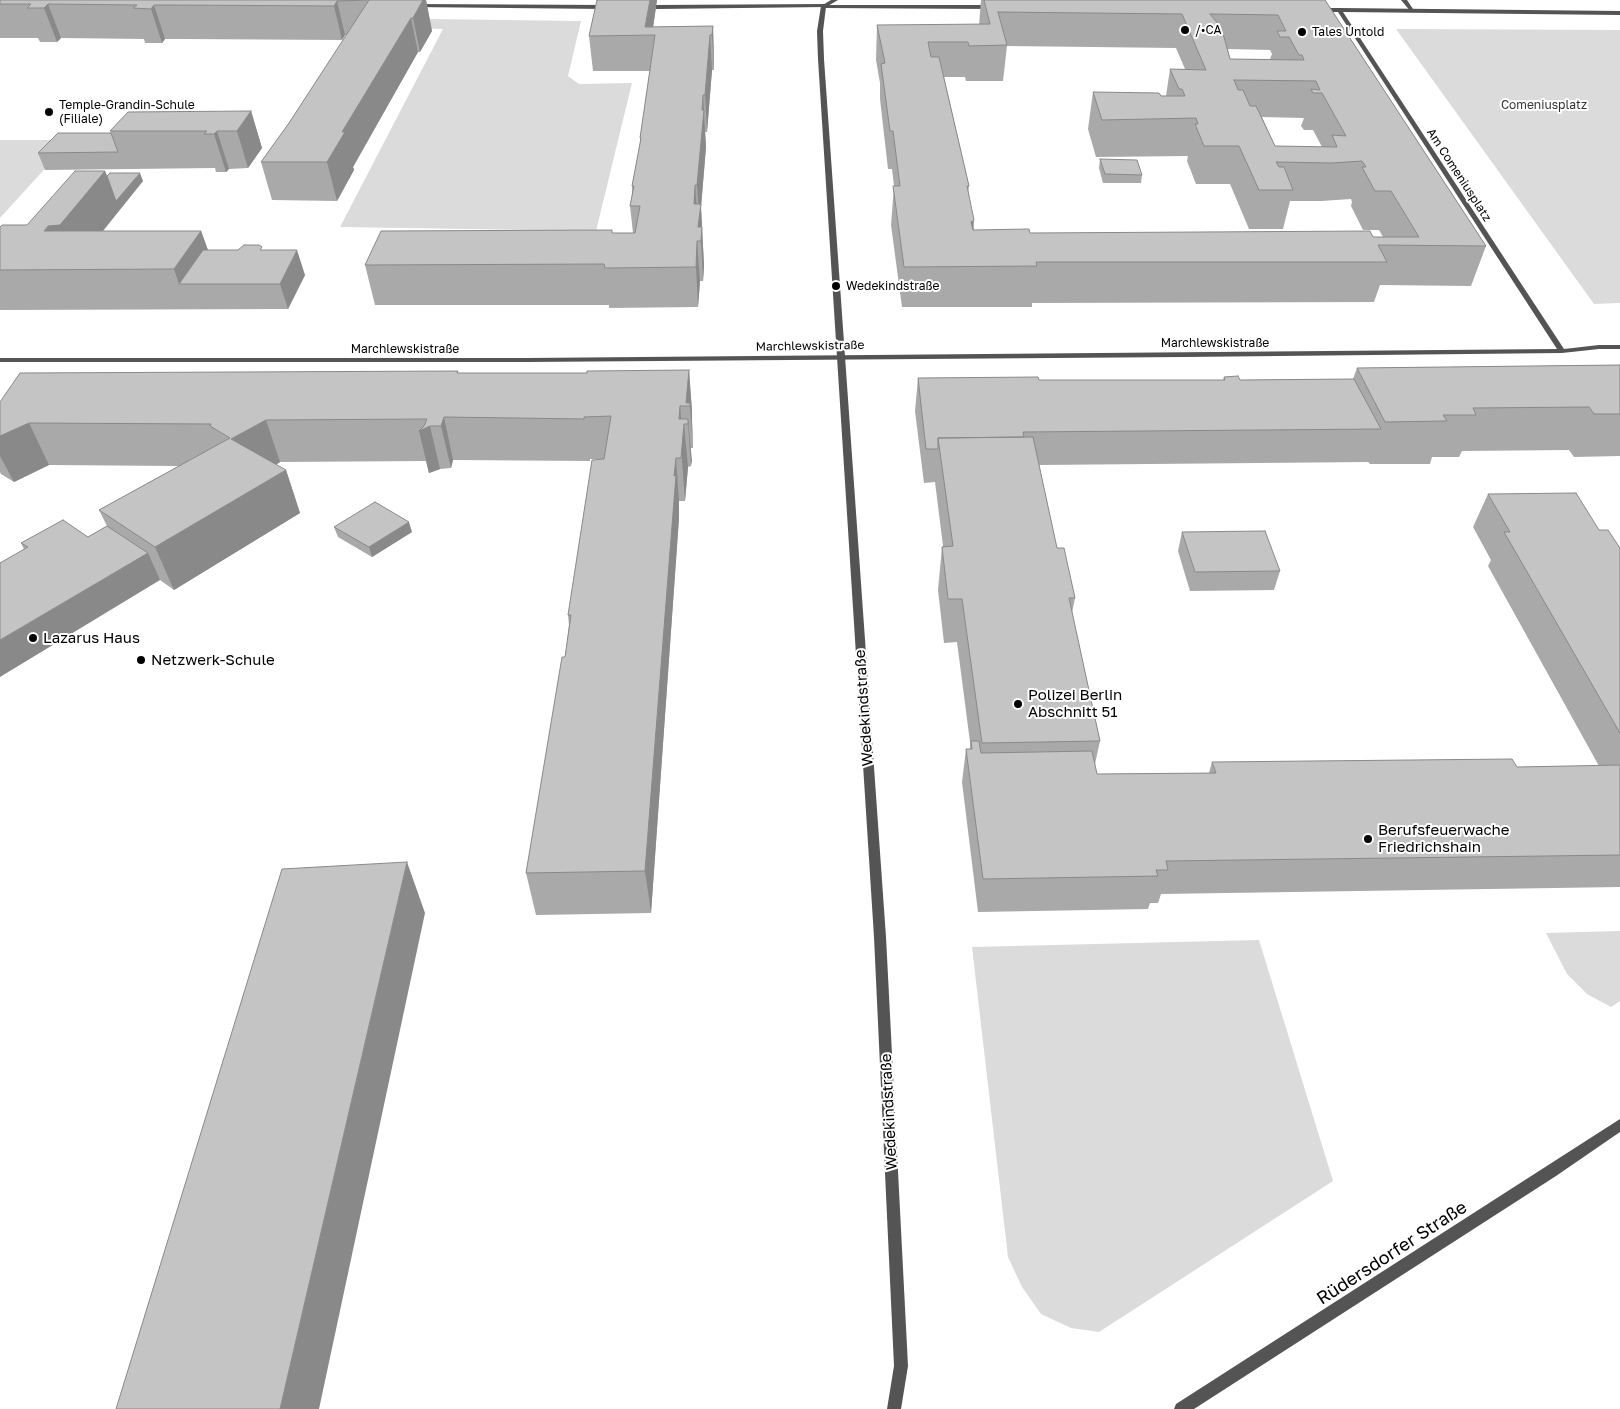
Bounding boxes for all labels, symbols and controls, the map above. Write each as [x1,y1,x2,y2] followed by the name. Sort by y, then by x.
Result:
[1195,23,1222,37] place label: /•CA
[1179,24,1191,36] marker: /•CA
[1312,25,1384,39] place label: Tales Untold
[1296,26,1308,38] marker: Tales Untold
[59,98,195,126] place label: Temple-Grandin-Schule (Filiale)
[1501,98,1587,112] park label: Comeniusplatz
[43,106,55,118] marker: Temple-Grandin-Schule (Filiale)
[1424,126,1494,224] street label: Am Comeniusplatz
[846,279,940,293] place label: Wedekindstraße
[830,280,842,292] marker: Wedekindstraße
[1161,336,1269,350] street label: Marchlewskistraße
[756,338,864,354] street label: Marchlewskistraße
[351,342,459,356] street label: Marchlewskistraße
[43,629,140,647] place label: Lazarus Haus
[27,632,39,644] marker: Lazarus Haus
[851,649,877,767] street label: Wedekindstraße
[151,651,275,669] place label: Netzwerk-Schule
[135,654,147,666] marker: Netzwerk-Schule
[1028,686,1122,721] place label: Polizei Berlin Abschnitt 51
[1012,698,1024,710] marker: Polizei Berlin Abschnitt 51
[1378,821,1509,856] place label: Berufsfeuerwache Friedrichshain
[1362,833,1374,845] marker: Berufsfeuerwache Friedrichshain
[877,1053,901,1171] street label: Wedekindstraße
[1313,1196,1471,1310] street label: Rüdersdorfer Straße

